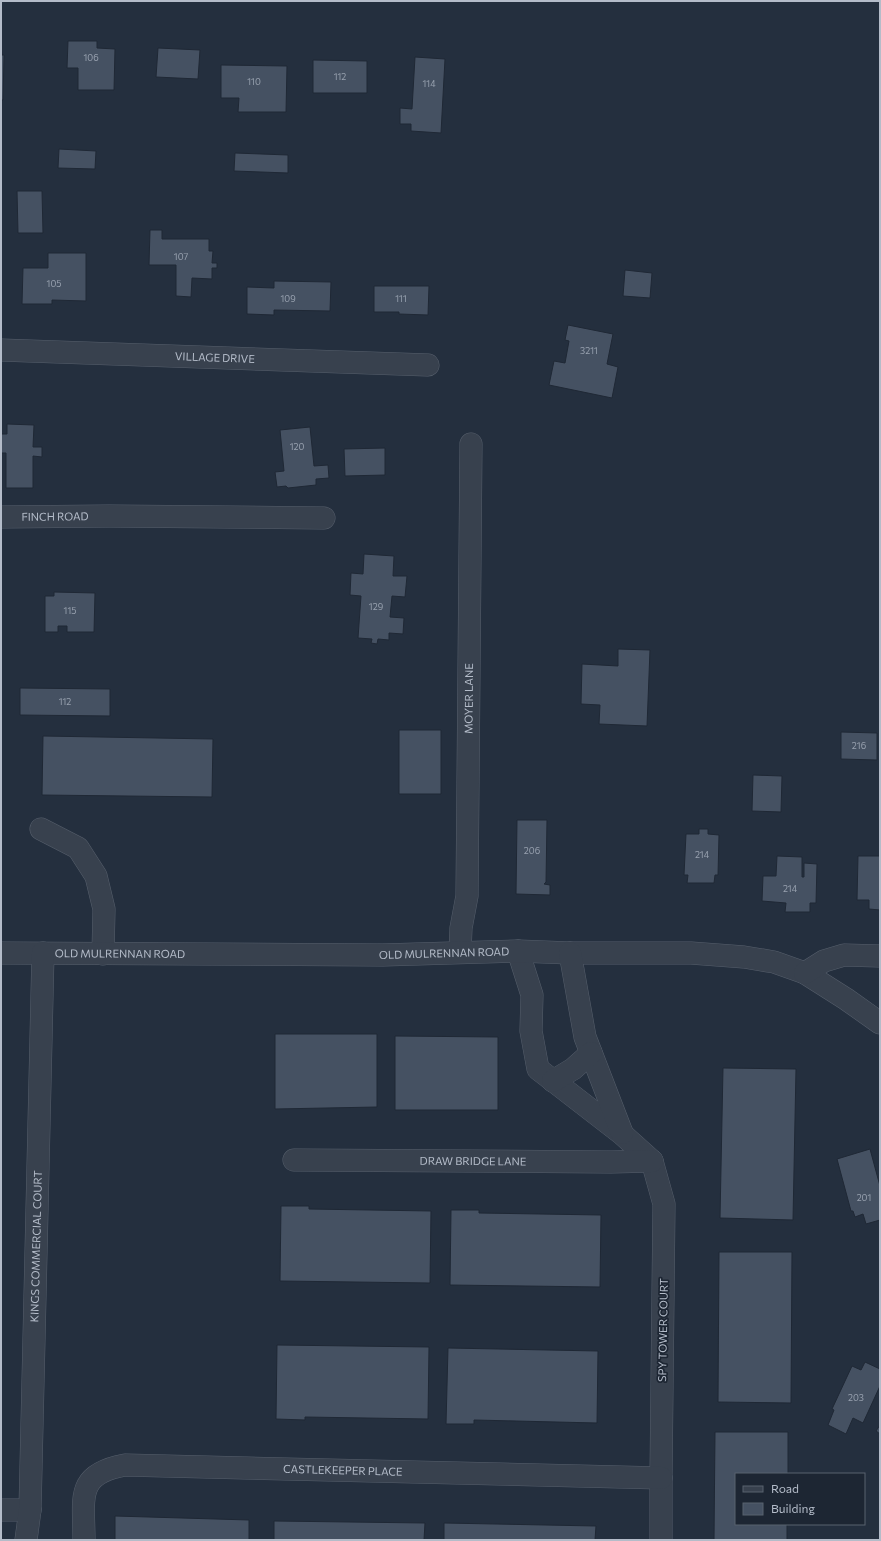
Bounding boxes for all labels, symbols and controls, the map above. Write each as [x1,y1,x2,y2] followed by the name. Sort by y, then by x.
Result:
[83,52,99,63] house number: 106
[334,71,346,82] house number: 112
[247,76,261,87] house number: 110
[422,78,436,89] house number: 114
[174,251,188,262] house number: 107
[47,278,61,289] house number: 105
[280,293,296,304] house number: 109
[395,293,407,304] house number: 111
[580,345,598,356] house number: 3211
[175,349,255,365] street label: VILLAGE DRIVE
[290,441,304,452] house number: 120
[21,509,89,523] street label: FINCH ROAD
[369,601,383,612] house number: 129
[64,605,76,616] house number: 115
[461,663,475,734] street label: MOYER LANE
[59,696,71,707] house number: 112
[852,740,866,751] house number: 216
[524,845,540,856] house number: 206
[695,849,710,860] house number: 214
[783,883,798,894] house number: 214
[379,944,509,961] street label: OLD MULRENNAN ROAD
[55,946,185,960] street label: OLD MULRENNAN ROAD
[420,1154,526,1167] street label: DRAW BRIDGE LANE
[27,1170,44,1322] street label: KINGS COMMERCIAL COURT
[857,1192,871,1203] house number: 201
[655,1278,670,1382] street label: SPY TOWER COURT
[848,1392,864,1403] house number: 203
[283,1462,403,1478] street label: CASTLEKEEPER PLACE
[735,1473,865,1525] legend
[771,1481,799,1495] text: Road
[771,1501,815,1515] text: Building

